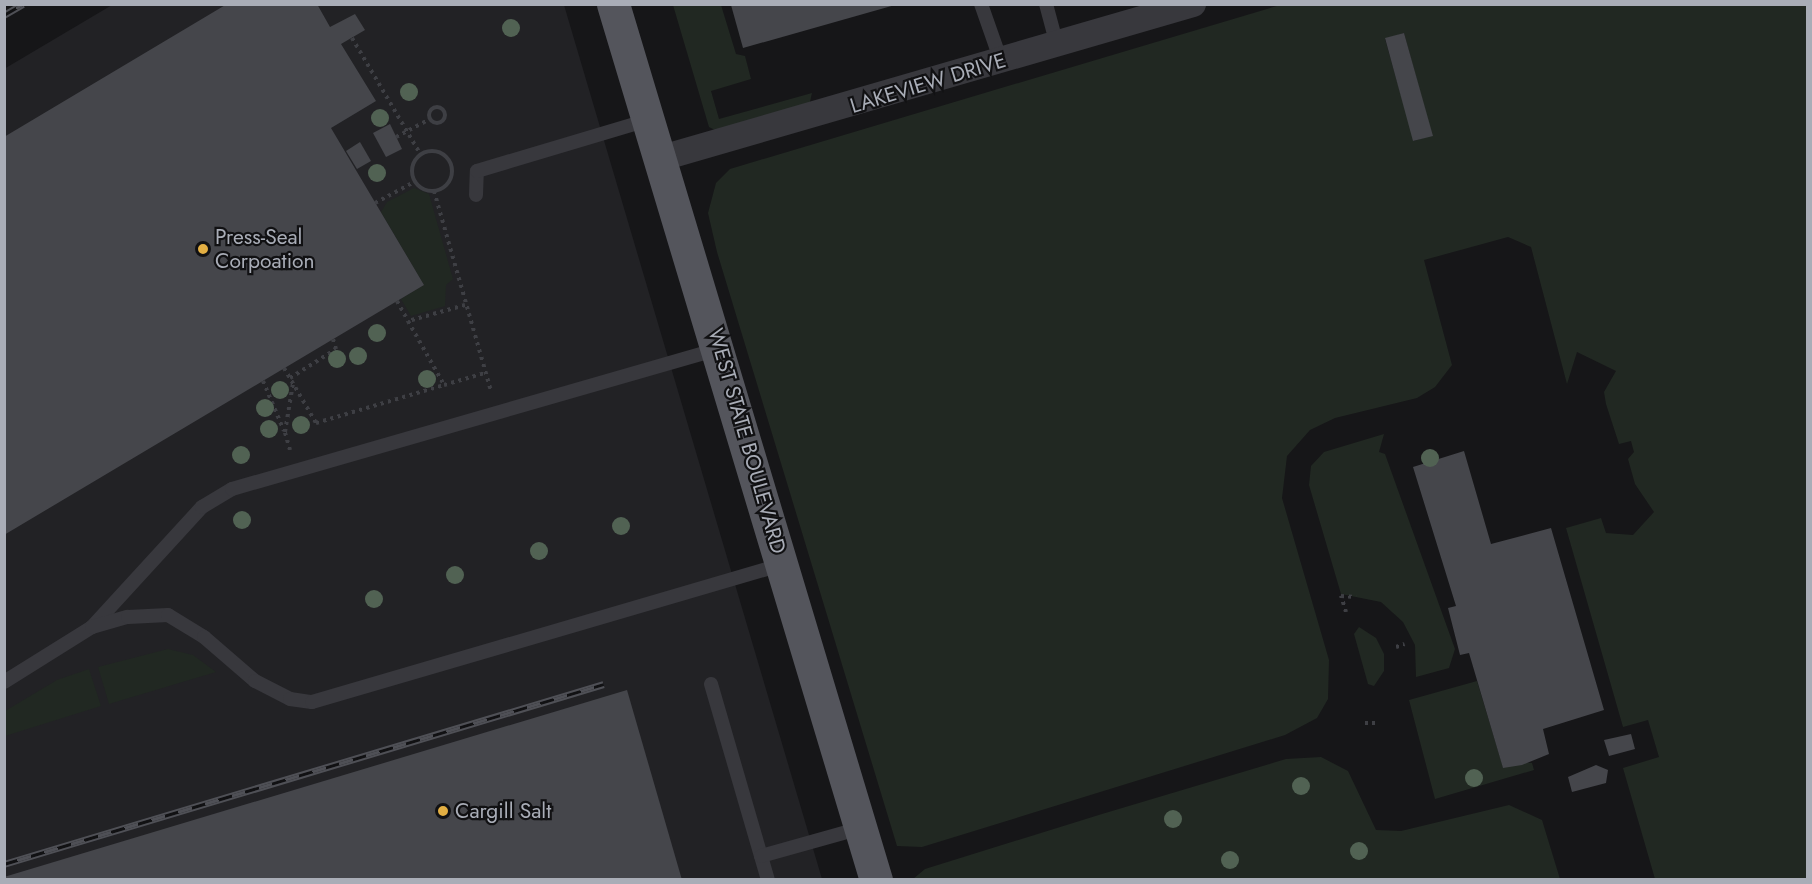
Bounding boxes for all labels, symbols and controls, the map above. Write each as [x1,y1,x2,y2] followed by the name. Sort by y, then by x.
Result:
[847,47,1009,119] street label: LAKEVIEW DRIVE
[215,224,315,274] place label: Press-Seal Corpoation
[196,242,210,256] marker: Press-Seal Corpoation
[703,325,791,557] street label: WEST STATE BOULEVARD
[455,798,551,824] place label: Cargill Salt
[436,804,450,818] marker: Cargill Salt

